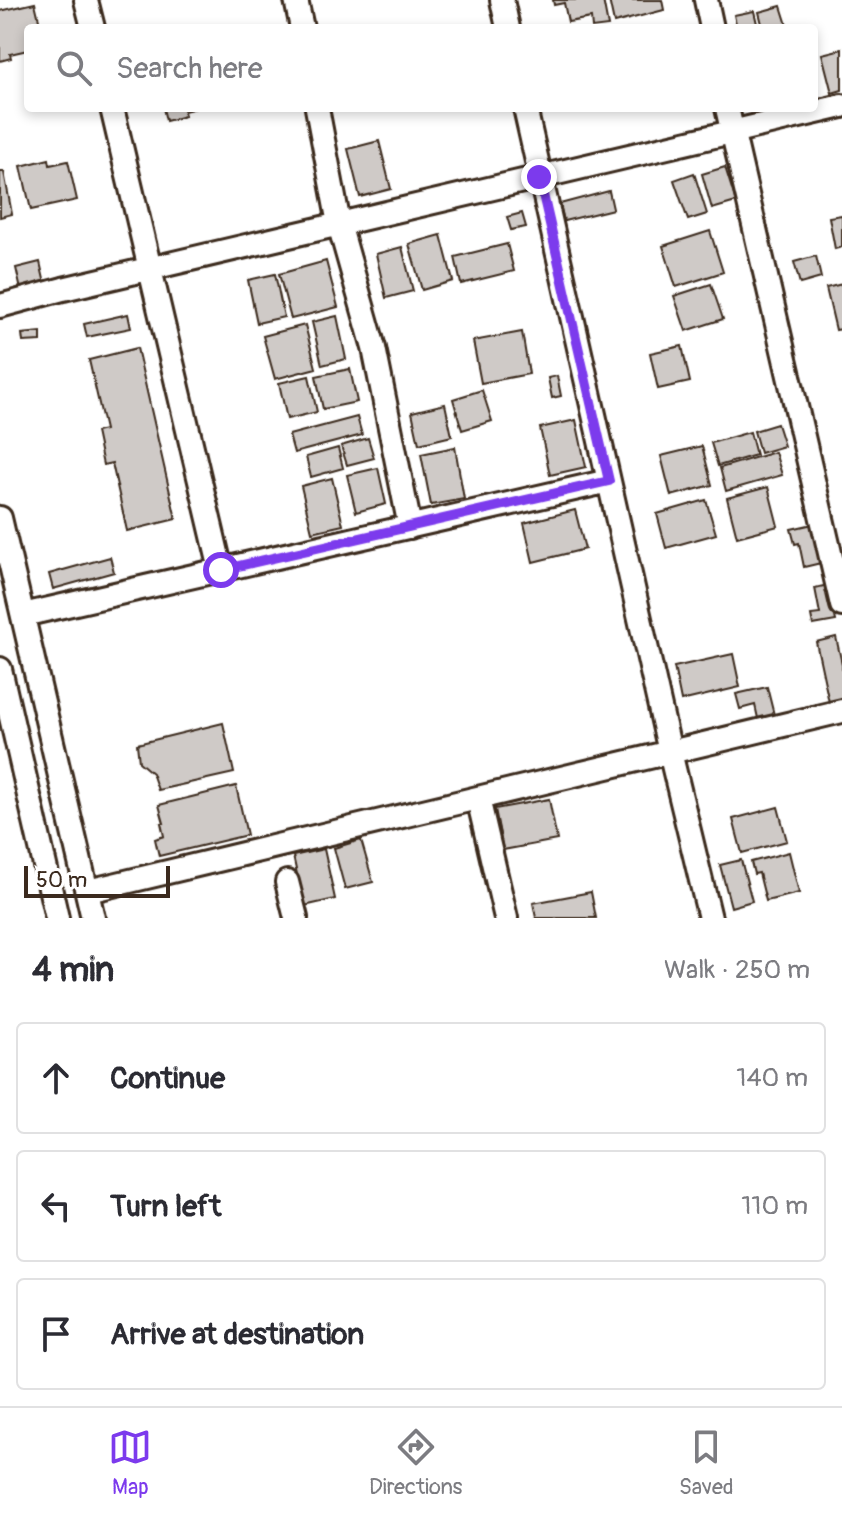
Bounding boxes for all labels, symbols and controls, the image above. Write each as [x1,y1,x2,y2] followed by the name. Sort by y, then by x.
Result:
[24,24,818,112] search box
[52,46,96,90] icon: search
[116,50,263,87] text: Search here
[521,159,557,195] route end
[203,552,239,588] route start
[24,862,170,898] scale bar
[36,866,87,894] text: 50 m
[32,949,114,992] text: 4 min
[664,954,810,986] text: Walk · 250 m
[34,1056,78,1100] icon: ahead
[110,1060,225,1097] text: Continue
[736,1062,808,1094] text: 140 m
[34,1184,78,1228] icon: left
[110,1188,221,1225] text: Turn left
[741,1190,808,1222] text: 110 m
[34,1312,78,1356] icon: arrive
[110,1316,364,1353] text: Arrive at destination
[108,1425,152,1501] tab: Map
[369,1425,462,1501] tab: Directions
[679,1425,734,1501] tab: Saved

